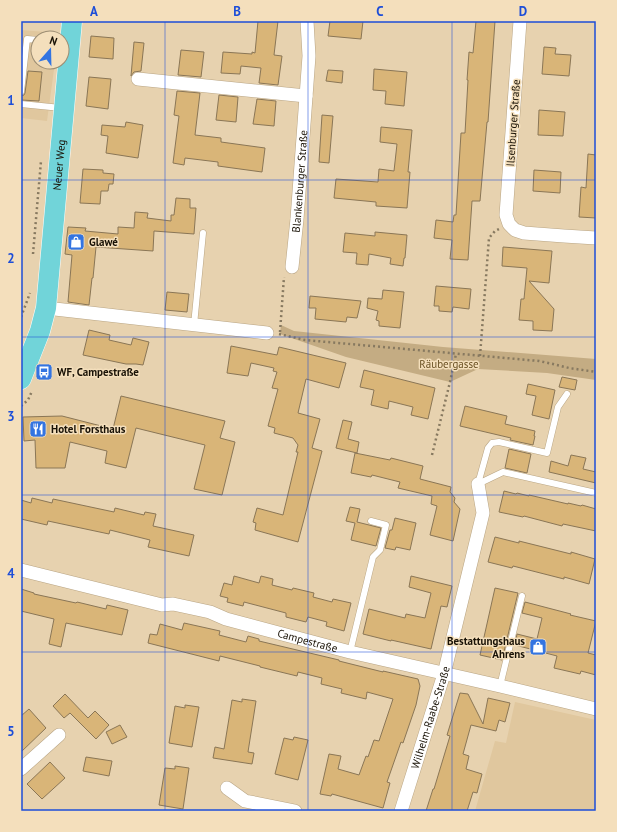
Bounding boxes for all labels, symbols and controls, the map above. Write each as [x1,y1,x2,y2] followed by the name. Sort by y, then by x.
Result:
[90,3,98,20] text: A
[233,3,241,20] text: B
[376,3,384,20] text: C
[519,3,527,20] text: D
[30,30,70,70] north arrow
[48,33,59,48] text: N
[503,79,523,167] street label: Ilsenburger Straße
[7,92,15,109] text: 1
[289,129,311,233] street label: Blankenburger Straße
[50,139,68,191] street label: Neuer Weg
[66,232,86,252] shop icon: Glawé
[89,235,118,249] place label: Glawé
[7,250,15,267] text: 2
[419,357,479,371] park label: Räubergasse
[34,362,54,382] bus stop icon: WF, Campestraße
[57,365,139,379] place label: WF, Campestraße
[7,408,15,425] text: 3
[28,419,48,439] restaurant icon: Hotel Forsthaus
[51,422,126,436] place label: Hotel Forsthaus
[7,565,15,582] text: 4
[276,626,340,656] street label: Campestraße
[447,634,525,661] place label: Bestattungshaus Ahrens
[528,637,548,657] shop icon: Bestattungshaus Ahrens
[408,664,453,771] street label: Wilhelm-Raabe-Straße
[7,723,15,740] text: 5

